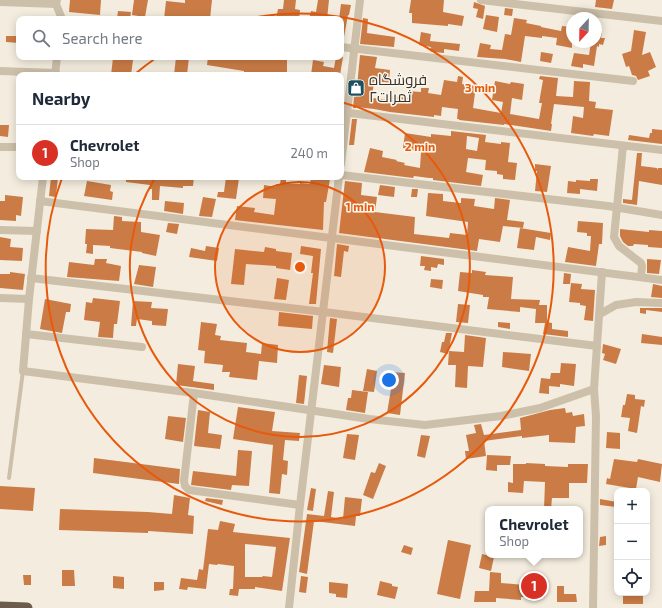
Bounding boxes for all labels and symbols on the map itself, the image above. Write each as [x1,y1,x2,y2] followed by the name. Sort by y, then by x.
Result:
[566,12,602,48] north arrow
[369,70,427,106] place label: فروشگاه ثمرات٢
[346,78,366,98] shop icon: فروشگاه ثمرات٢
[465,80,495,94] text: 3 min
[405,139,435,153] text: 2 min
[346,199,374,213] text: 1 min
[293,260,307,274] centre of rings
[379,370,399,390] your location
[521,571,547,601] pin: 1

